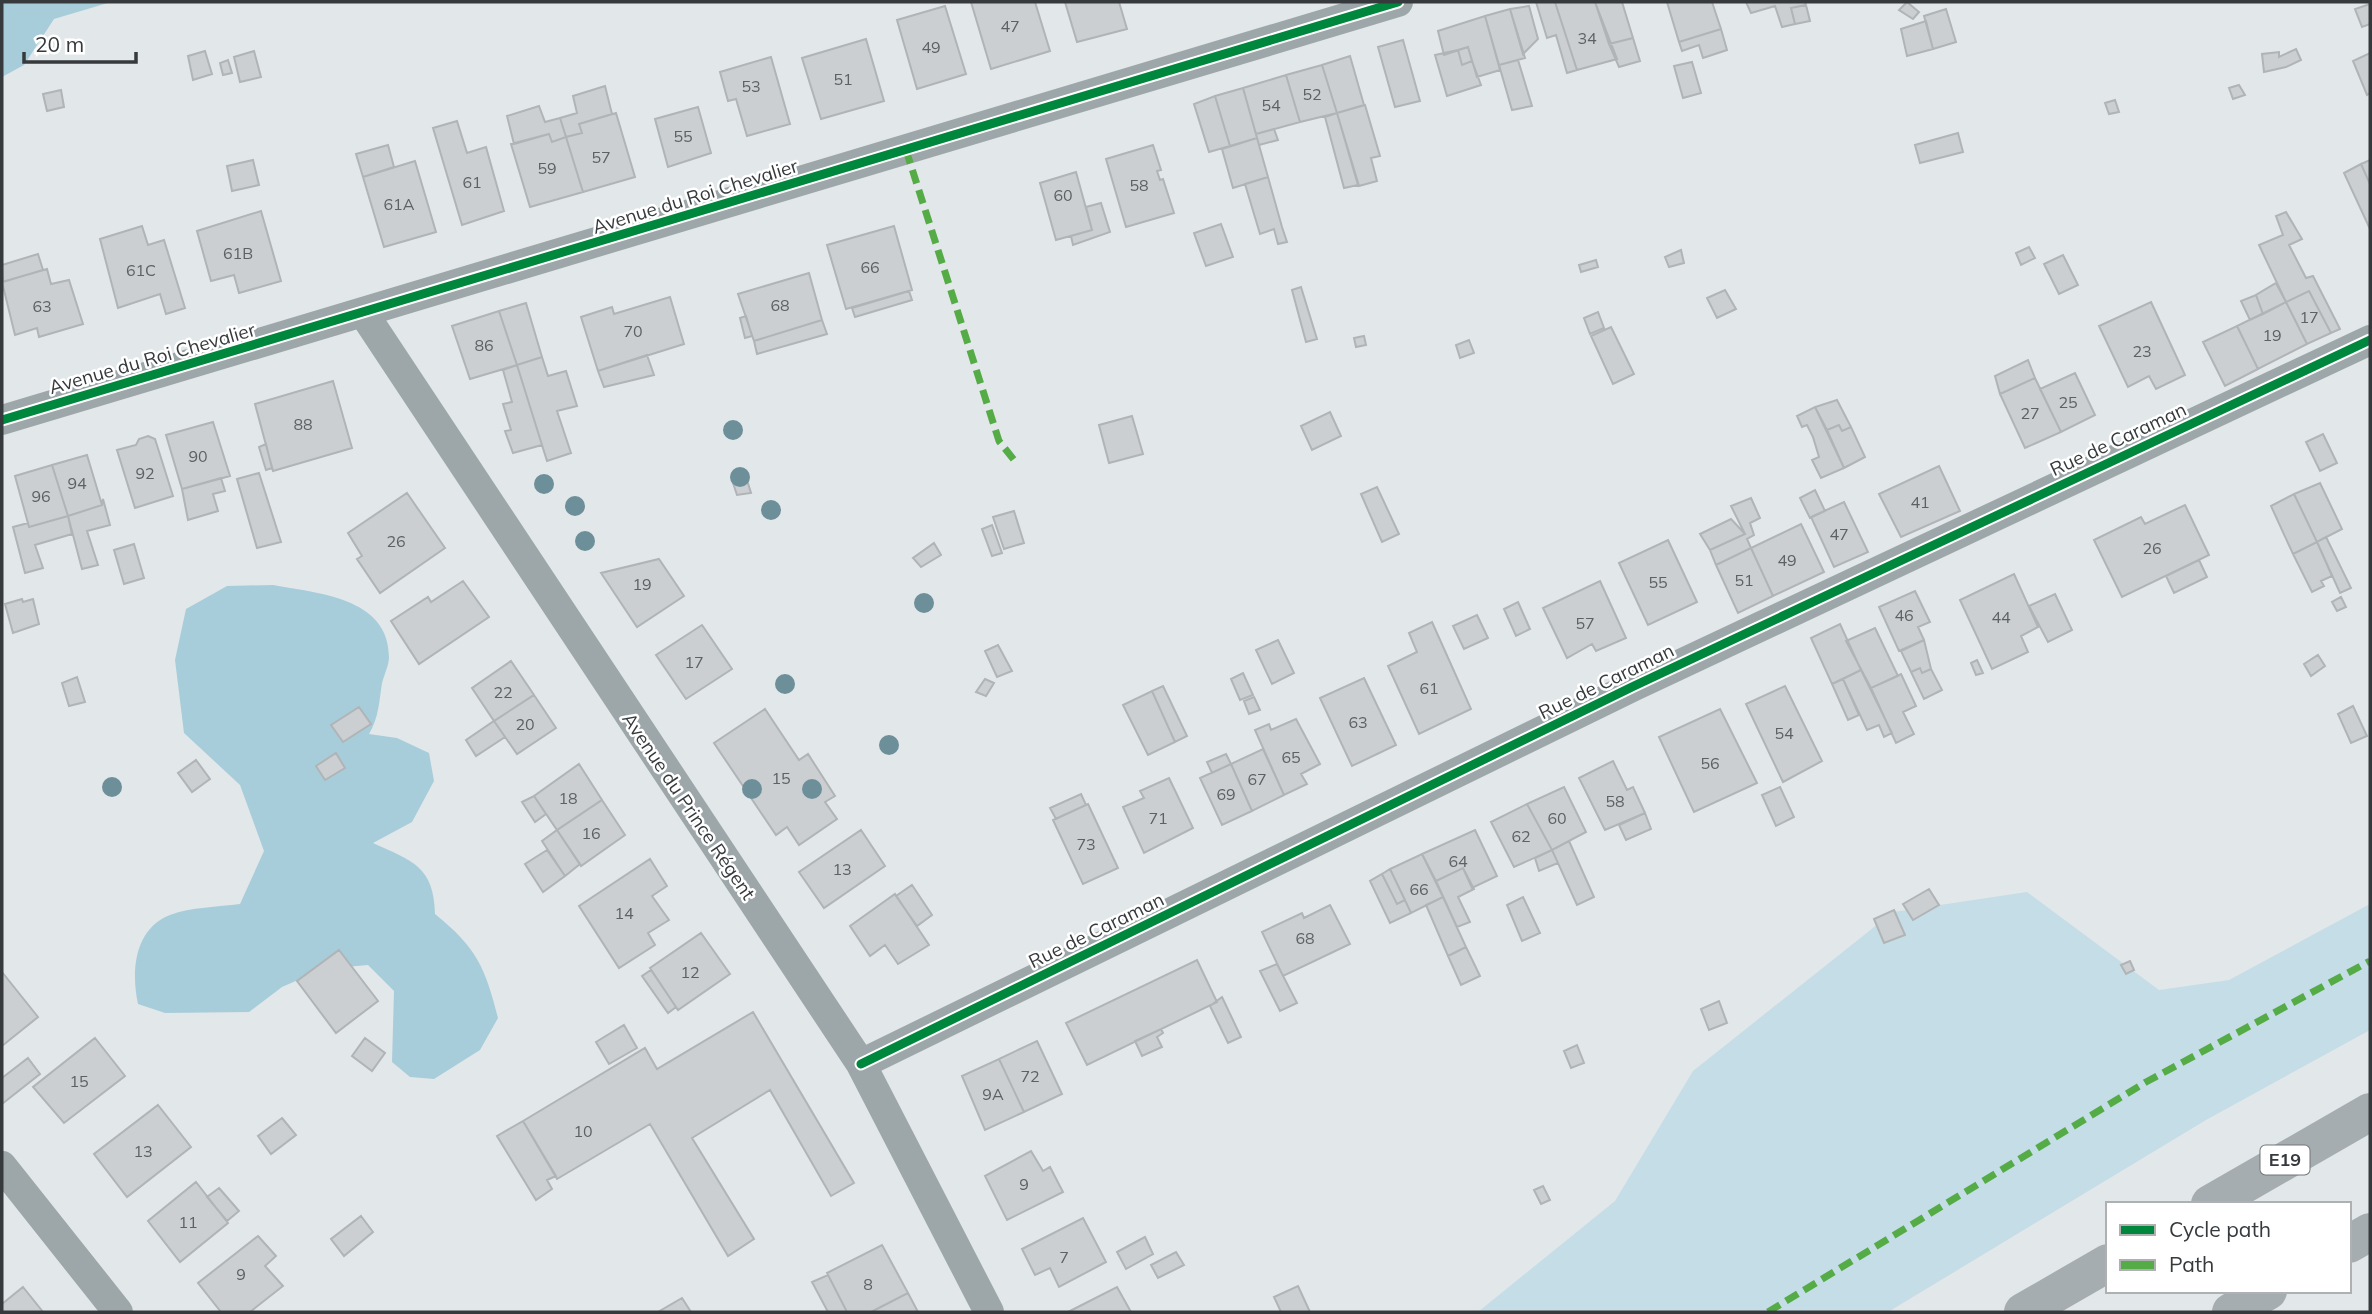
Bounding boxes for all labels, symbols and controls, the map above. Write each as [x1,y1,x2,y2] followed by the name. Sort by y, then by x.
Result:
[1000,16,1020,36] house number: 47
[24,21,136,65] scale bar
[1577,28,1597,48] house number: 34
[35,31,84,57] text: 20 m
[921,37,941,57] house number: 49
[833,69,853,89] house number: 51
[741,76,761,96] house number: 53
[1302,84,1322,104] house number: 52
[1261,95,1281,115] house number: 54
[673,126,693,146] house number: 55
[591,147,611,167] house number: 57
[589,153,801,239] street label: Avenue du Roi Chevalier
[537,158,557,178] house number: 59
[462,172,482,192] house number: 61
[1129,175,1149,195] house number: 58
[1053,185,1073,205] house number: 60
[384,194,415,214] house number: 61A
[223,243,253,263] house number: 61B
[860,257,880,277] house number: 66
[126,260,156,280] house number: 61C
[770,295,790,315] house number: 68
[32,296,52,316] house number: 63
[2299,307,2319,327] house number: 17
[46,317,258,399] street label: Avenue du Roi Chevalier
[623,321,643,341] house number: 70
[2262,325,2282,345] house number: 19
[474,335,494,355] house number: 86
[2132,341,2152,361] house number: 23
[2058,392,2078,412] house number: 25
[2046,397,2190,481] street label: Rue de Caraman
[2020,403,2040,423] house number: 27
[293,414,313,434] house number: 88
[188,446,208,466] house number: 90
[135,463,155,483] house number: 92
[67,473,87,493] house number: 94
[31,486,51,506] house number: 96
[1910,492,1930,512] house number: 41
[1829,524,1849,544] house number: 47
[386,531,406,551] house number: 26
[2142,538,2162,558] house number: 26
[1777,550,1797,570] house number: 49
[1734,570,1754,590] house number: 51
[1648,572,1668,592] house number: 55
[632,574,652,594] house number: 19
[1894,605,1914,625] house number: 46
[1991,607,2011,627] house number: 44
[1575,613,1595,633] house number: 57
[1534,638,1678,724] street label: Rue de Caraman
[684,652,704,672] house number: 17
[1419,678,1439,698] house number: 61
[493,682,513,702] house number: 22
[617,708,761,904] street label: Avenue du Prince Régent
[1348,712,1368,732] house number: 63
[515,714,535,734] house number: 20
[1774,723,1794,743] house number: 54
[1281,747,1301,767] house number: 65
[1700,753,1720,773] house number: 56
[771,768,791,788] house number: 15
[1247,769,1267,789] house number: 67
[1216,784,1236,804] house number: 69
[558,788,578,808] house number: 18
[1605,791,1625,811] house number: 58
[1148,808,1168,828] house number: 71
[1547,808,1567,828] house number: 60
[581,823,601,843] house number: 16
[1511,826,1531,846] house number: 62
[1076,834,1096,854] house number: 73
[1448,851,1468,871] house number: 64
[832,859,852,879] house number: 13
[1409,879,1429,899] house number: 66
[1024,887,1168,973] street label: Rue de Caraman
[614,903,634,923] house number: 14
[1295,928,1315,948] house number: 68
[680,962,700,982] house number: 12
[1020,1066,1040,1086] house number: 72
[69,1071,89,1091] house number: 15
[982,1084,1004,1104] house number: 9A
[573,1121,593,1141] house number: 10
[133,1141,153,1161] house number: 13
[2260,1146,2310,1175] road number: E19
[1019,1174,1029,1194] house number: 9
[2106,1202,2351,1293] legend
[178,1212,198,1232] house number: 11
[2169,1216,2271,1242] text: Cycle path
[1059,1247,1069,1267] house number: 7
[2169,1251,2214,1277] text: Path
[236,1264,246,1284] house number: 9
[863,1274,873,1294] house number: 8

